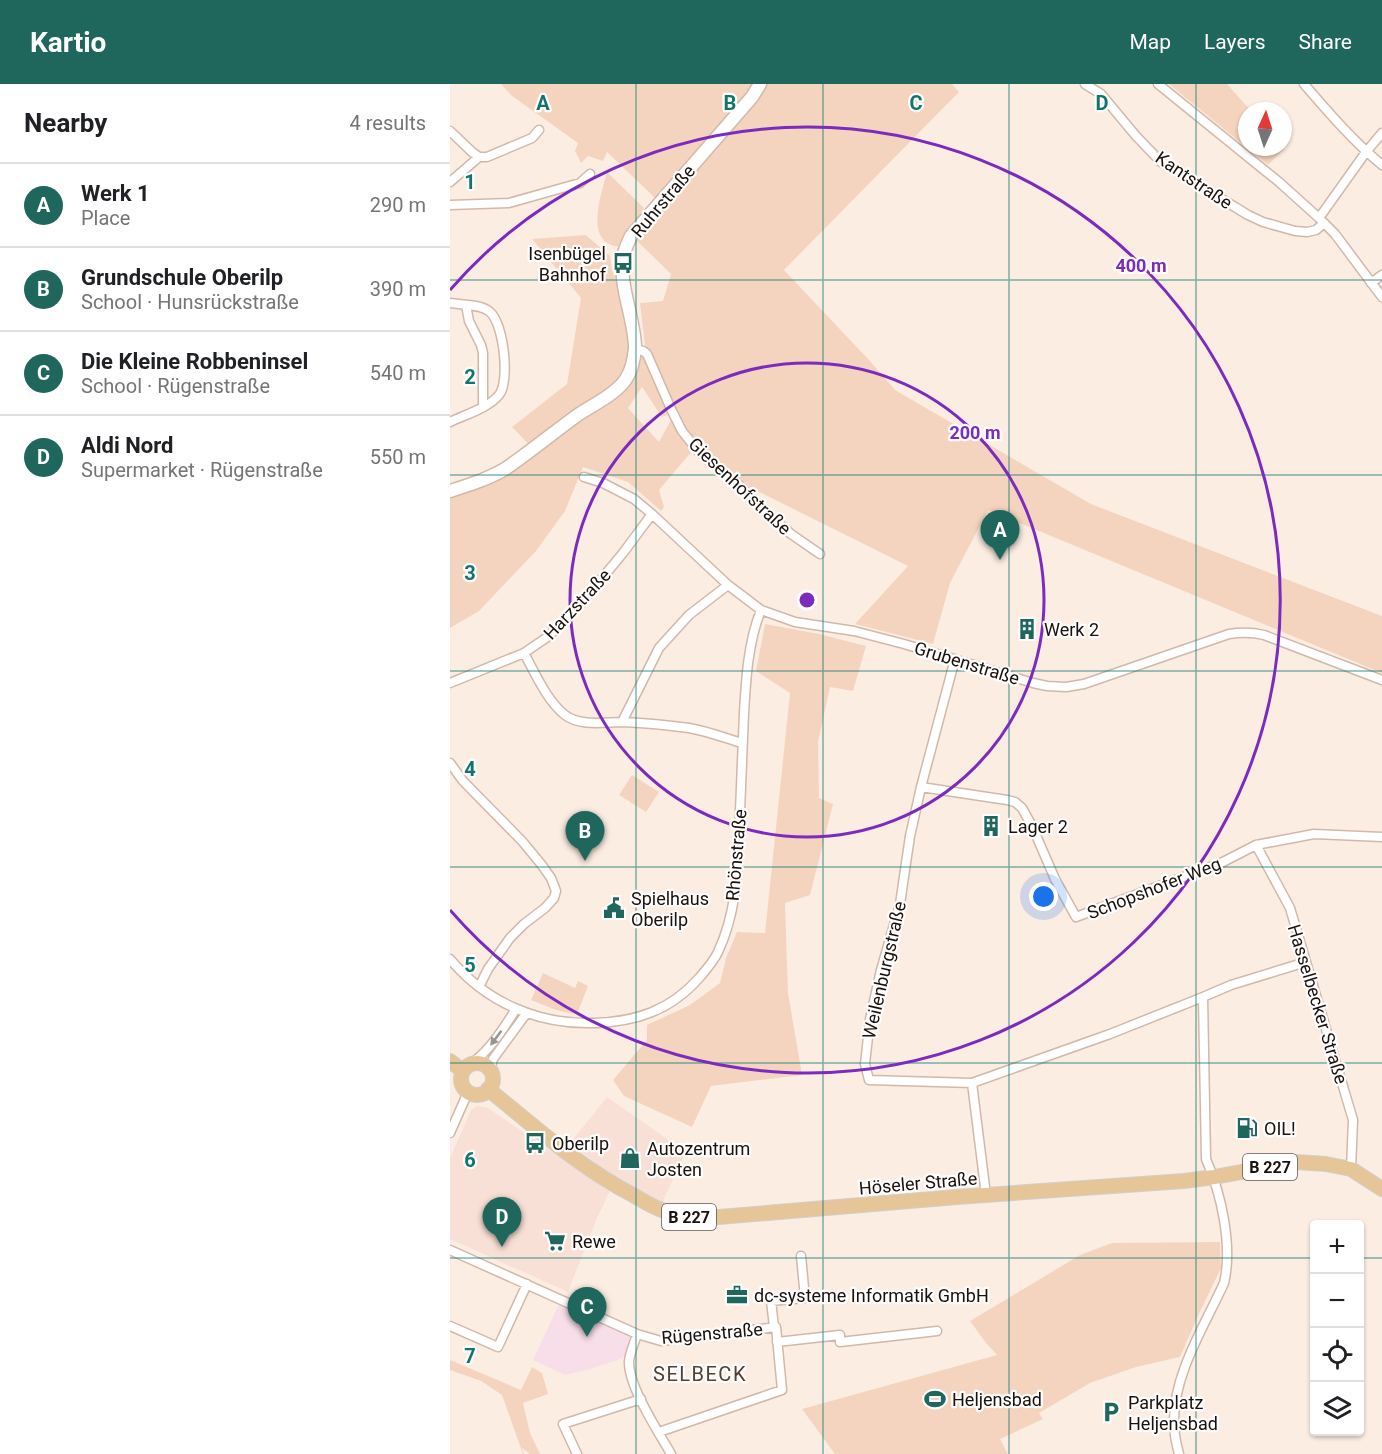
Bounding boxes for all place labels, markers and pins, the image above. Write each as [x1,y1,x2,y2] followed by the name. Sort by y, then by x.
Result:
[528,243,607,285] place label: Isenbügel Bahnhof
[611,251,635,275] bus stop icon: Isenbügel Bahnhof
[980,510,1020,560] pin: A
[797,590,817,610] centre of rings
[1015,617,1039,641] building icon: Werk 2
[1044,619,1099,640] place label: Werk 2
[566,812,604,861] pin: B
[979,814,1003,838] building icon: Lager 2
[1008,816,1068,837] place label: Lager 2
[631,888,709,930] place label: Spielhaus Oberilp
[602,896,626,920] public building icon: Spielhaus Oberilp
[1235,1116,1259,1140] fuel station icon: OIL!
[1264,1118,1296,1139] place label: OIL!
[523,1131,547,1155] bus stop icon: Oberilp
[552,1133,609,1154] place label: Oberilp
[647,1138,750,1180] place label: Autozentrum Josten
[618,1146,642,1170] shop icon: Autozentrum Josten
[482,1198,522,1247] pin: D
[543,1229,567,1253] supermarket icon: Rewe
[572,1231,616,1252] place label: Rewe
[725,1283,749,1307] office icon: dc-systeme Informatik GmbH
[754,1285,989,1306] place label: dc-systeme Informatik GmbH
[568,1288,606,1337] pin: C
[923,1387,947,1411] sports icon: Heljensbad
[952,1389,1042,1410] place label: Heljensbad
[1128,1392,1218,1434] place label: Parkplatz Heljensbad
[1099,1400,1123,1424] parking icon: Parkplatz Heljensbad

